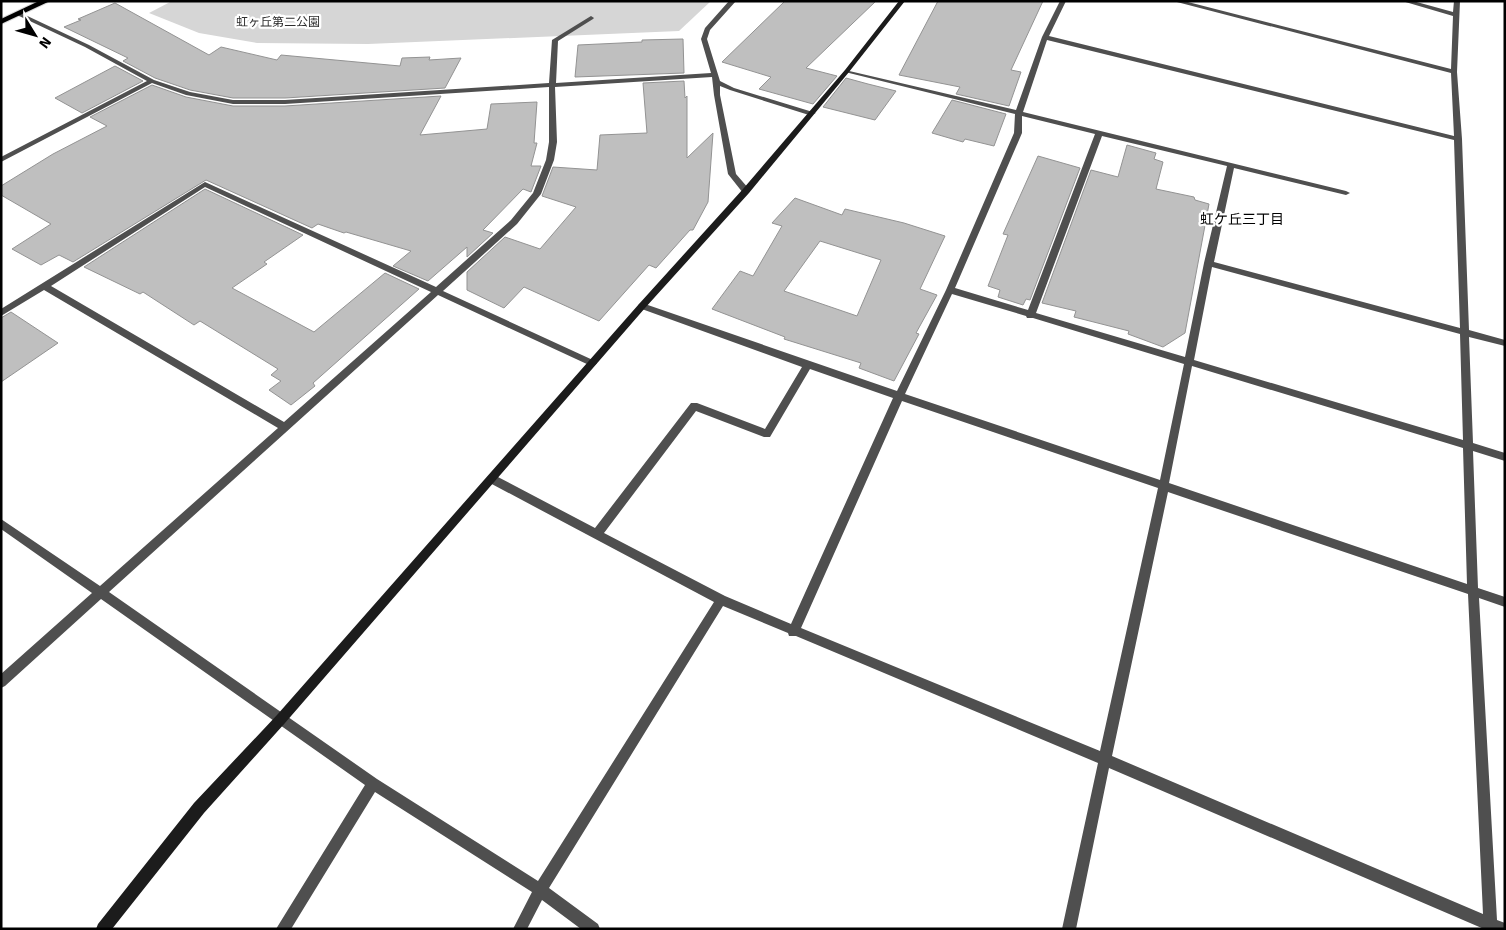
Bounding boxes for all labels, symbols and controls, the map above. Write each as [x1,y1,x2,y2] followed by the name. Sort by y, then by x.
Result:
[10,10,60,60] north arrow
[236,15,320,30] park label: 虹ヶ丘第二公園
[35,34,55,52] text: N
[1200,211,1284,228] district label: 虹ケ丘三丁目

